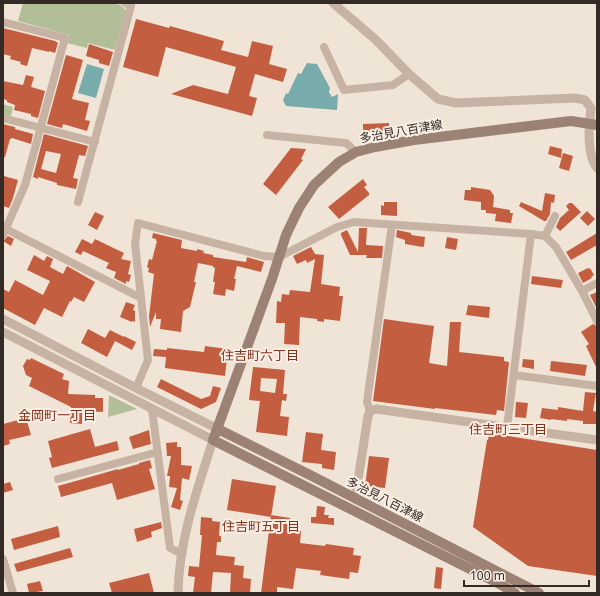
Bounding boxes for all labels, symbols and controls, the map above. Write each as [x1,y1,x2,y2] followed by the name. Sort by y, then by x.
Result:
[358,115,444,147] street label: 多治見八百津線
[221,346,299,364] district label: 住吉町六丁目
[18,406,96,424] district label: 金岡町一丁目
[469,420,547,438] district label: 住吉町三丁目
[344,472,426,526] street label: 多治見八百津線
[222,517,300,535] district label: 住吉町五丁目
[464,562,589,588] scale bar
[470,567,505,584] text: 100 m

